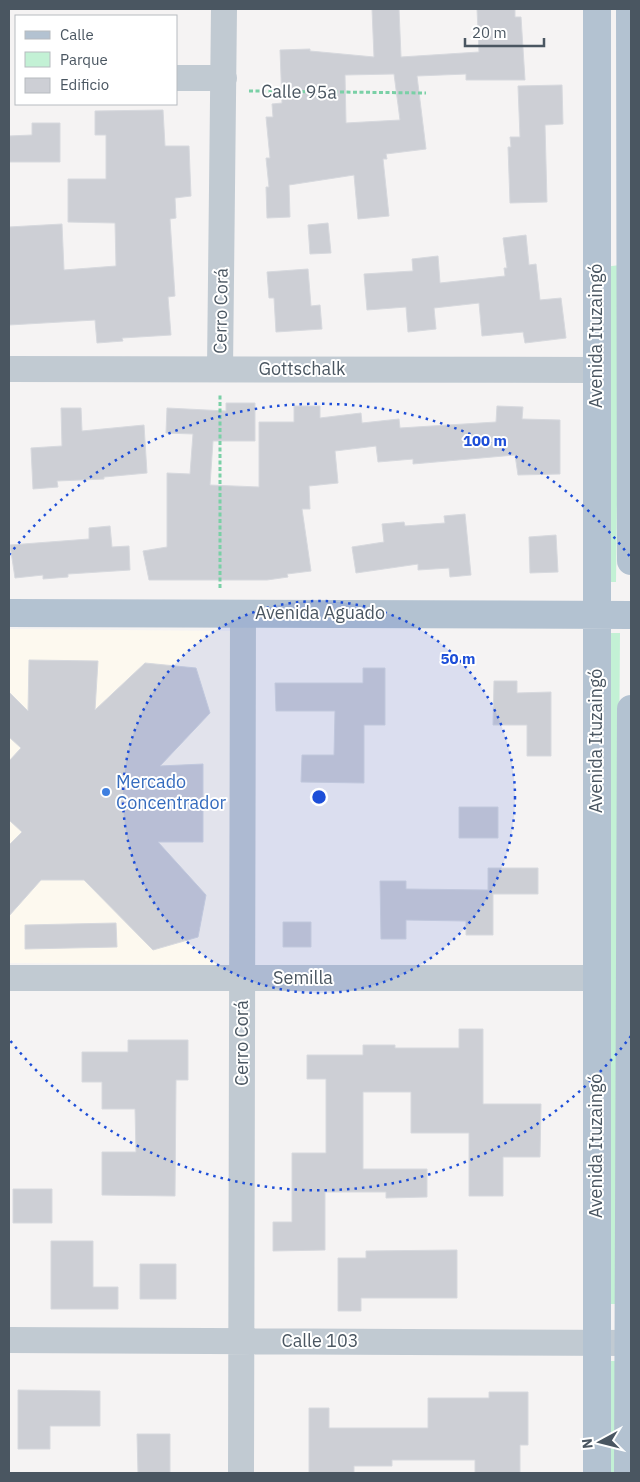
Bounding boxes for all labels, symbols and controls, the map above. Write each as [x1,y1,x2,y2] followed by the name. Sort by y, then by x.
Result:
[15,15,178,105] legend
[465,15,544,47] scale bar
[472,23,507,42] text: 20 m
[60,25,94,44] text: Calle
[60,50,108,69] text: Parque
[60,75,109,94] text: Edificio
[261,79,338,104] street label: Calle 95a
[584,264,607,408] street label: Avenida Ituzaingó
[208,267,233,354] street label: Cerro Corá
[258,357,346,380] street label: Gottschalk
[463,431,507,450] text: 100 m
[255,601,385,624] street label: Avenida Aguado
[441,649,475,668] text: 50 m
[584,669,607,813] street label: Avenida Ituzaingó
[116,770,227,814] place label: Mercado Concentrador
[100,786,112,798] marker: Mercado Concentrador
[310,788,328,806] centre of rings
[273,966,333,989] street label: Semilla
[230,1000,253,1086] street label: Cerro Corá
[584,1074,607,1218] street label: Avenida Ituzaingó
[281,1329,359,1352] street label: Calle 103
[575,1417,625,1467] north arrow
[578,1437,597,1450] text: N

